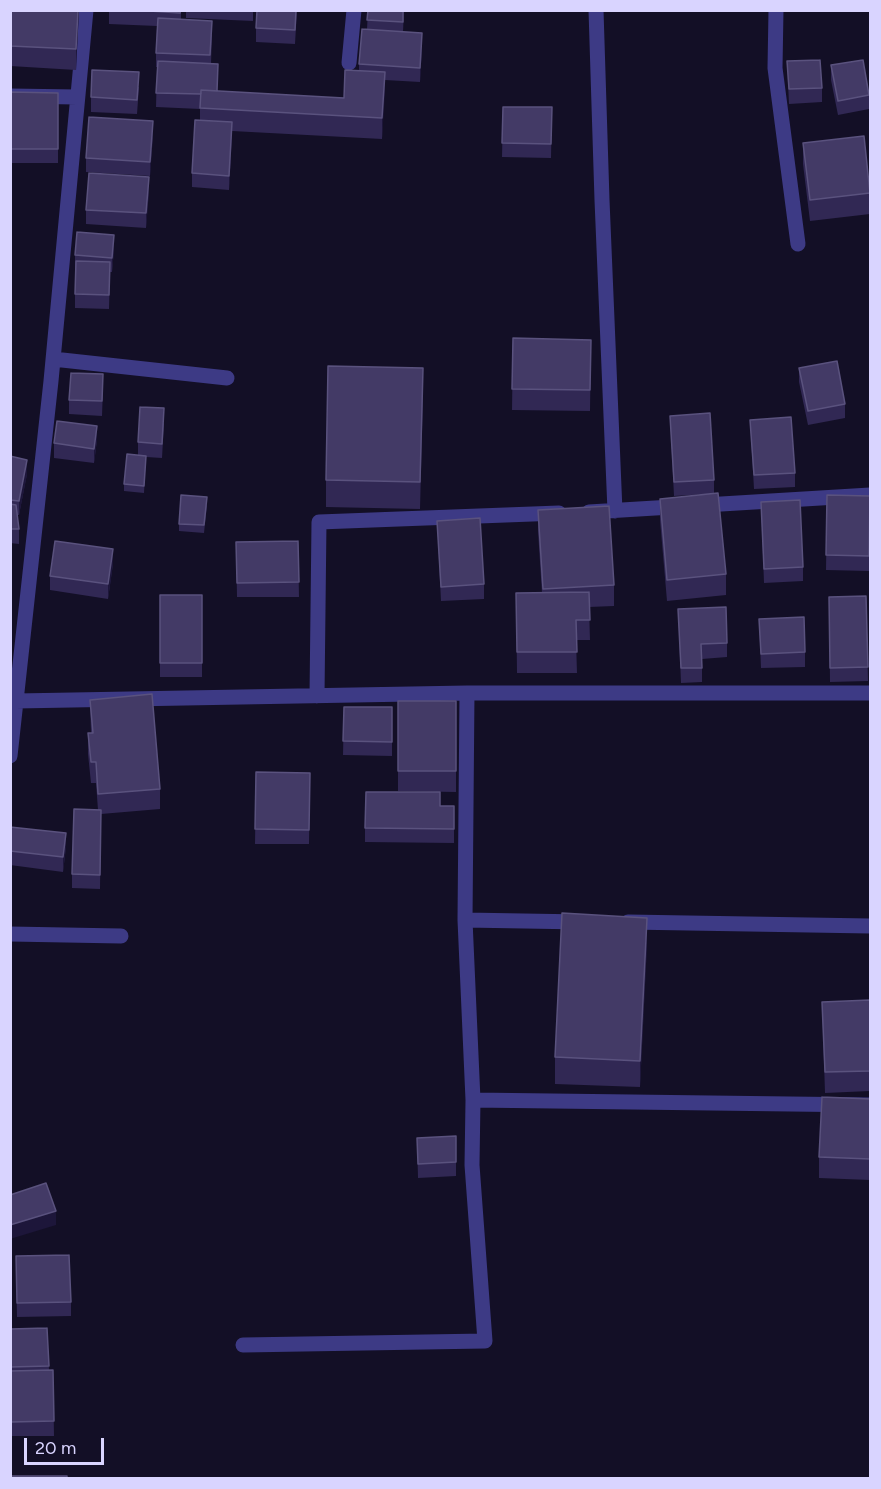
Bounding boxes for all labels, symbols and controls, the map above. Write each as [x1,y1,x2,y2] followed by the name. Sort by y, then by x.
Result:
[27,1426,106,1464] scale bar
[35,1437,76,1459] text: 20 m

